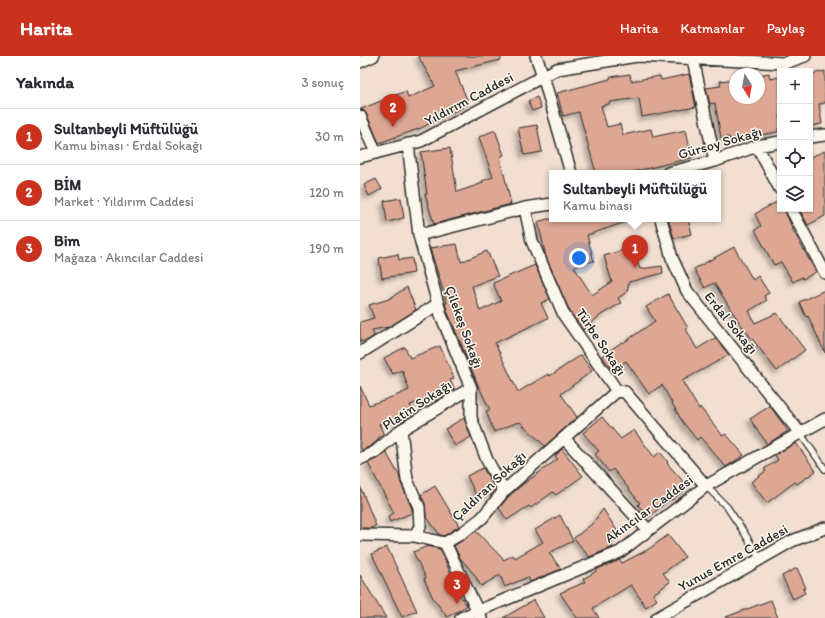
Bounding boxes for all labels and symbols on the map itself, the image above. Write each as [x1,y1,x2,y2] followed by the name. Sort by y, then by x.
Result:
[422,68,516,130] street label: Yıldırım Caddesi
[729,68,765,104] north arrow
[380,94,406,127] pin: 2
[676,123,764,163] street label: Gürsoy Sokağı
[622,235,648,268] pin: 1
[569,248,589,268] your location
[441,283,487,371] street label: Çilekeş Sokağı
[701,288,761,358] street label: Erdal Sokağı
[572,305,630,379] street label: Türbe Sokağı
[379,376,455,434] street label: Platin Sokağı
[448,447,530,525] street label: Çaldıran Sokağı
[601,471,697,547] street label: Akıncılar Caddesi
[675,521,791,595] street label: Yunus Emre Caddesi
[444,571,470,604] pin: 3

